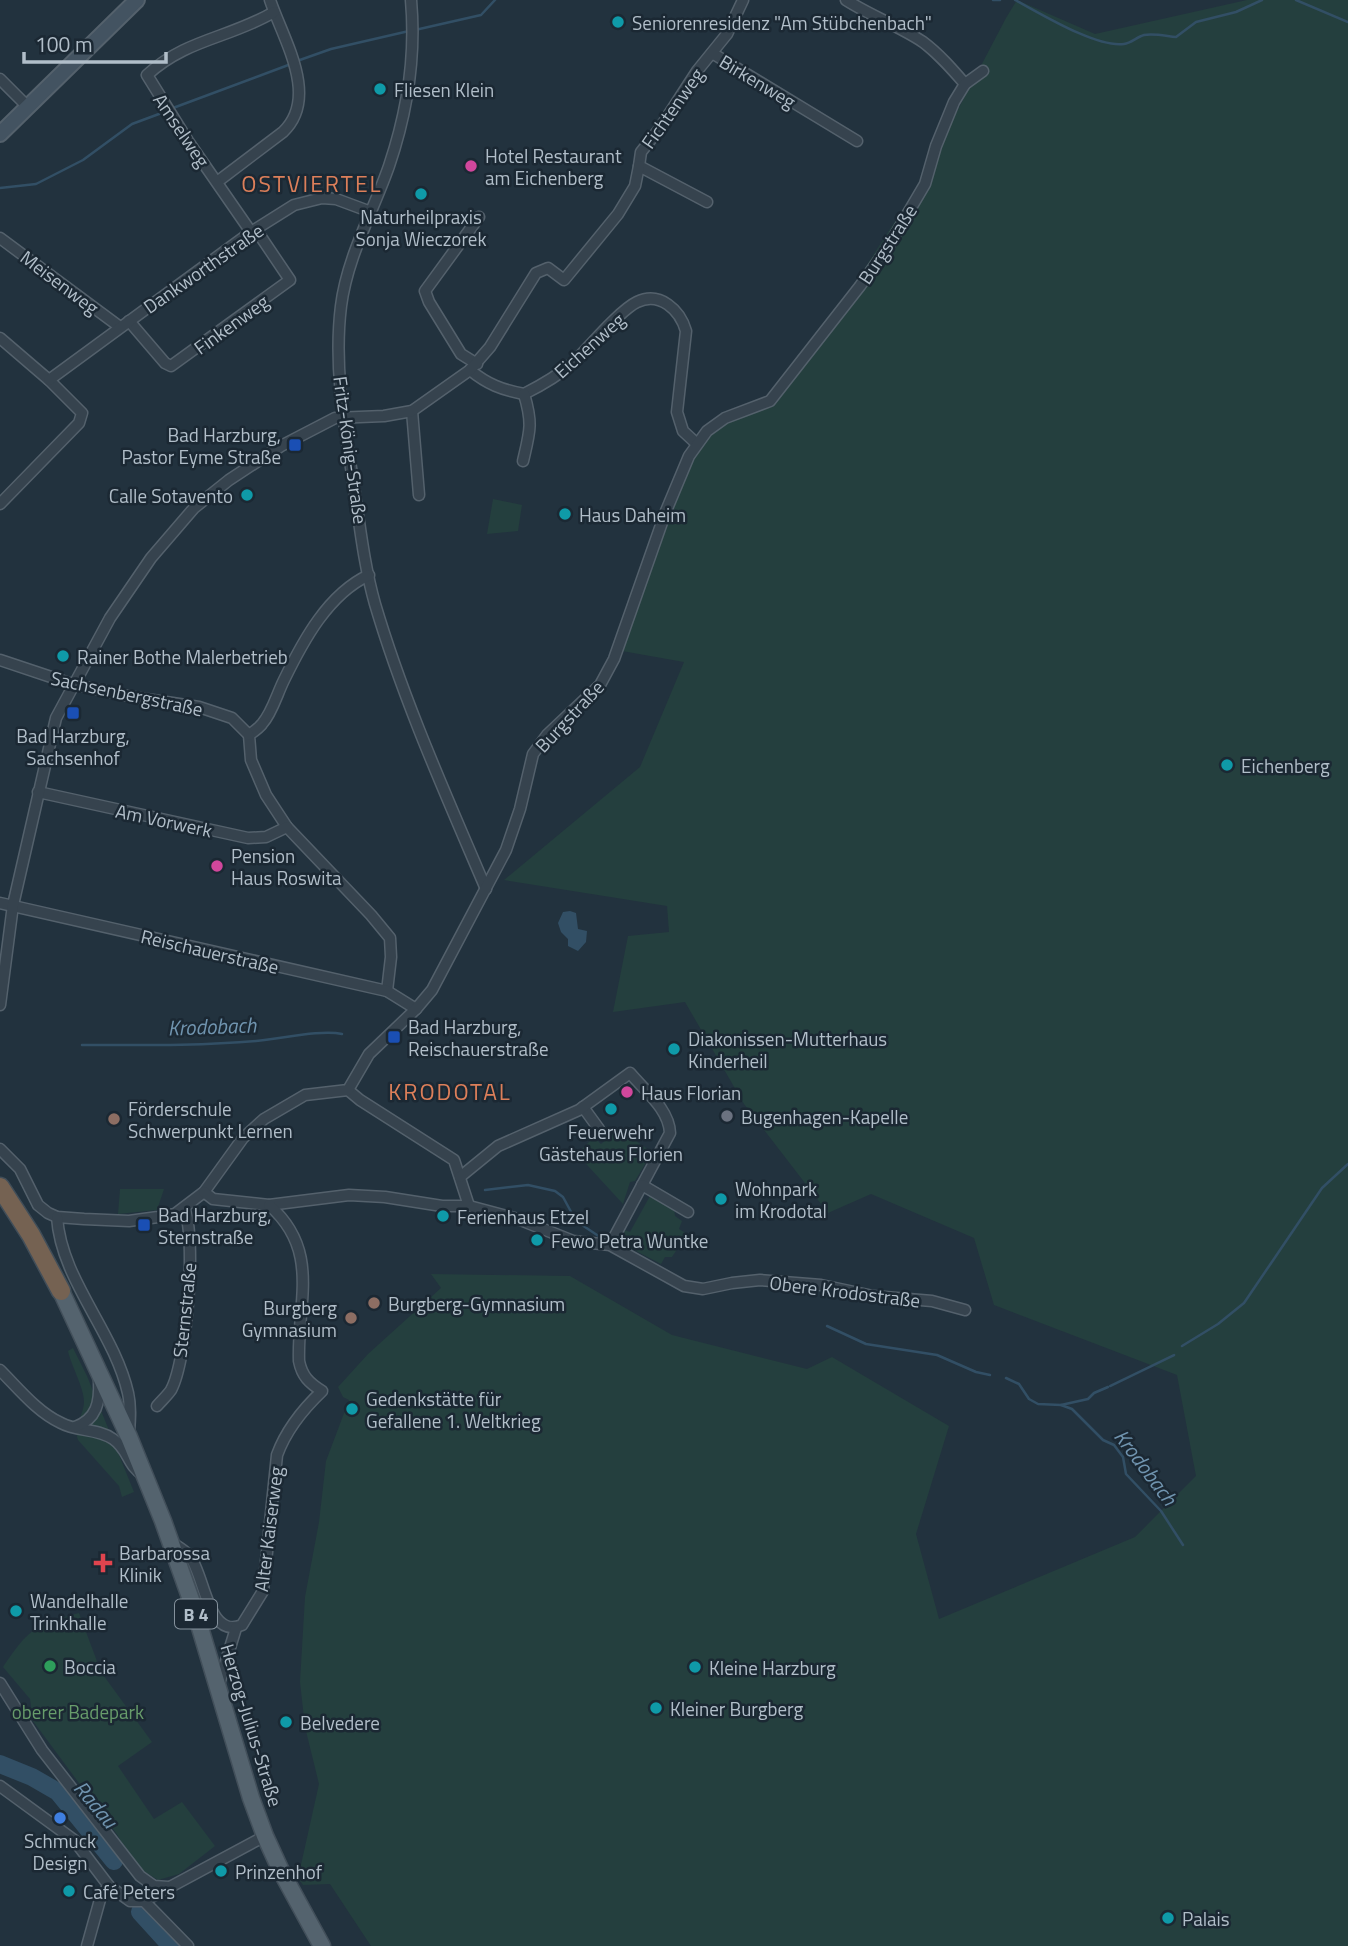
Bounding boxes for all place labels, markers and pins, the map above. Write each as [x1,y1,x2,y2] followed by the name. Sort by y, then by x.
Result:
[632,8,932,37] place label: Seniorenresidenz "Am Stübchenbach"
[610,14,626,30] marker: Seniorenresidenz "Am Stübchenbach"
[394,75,494,104] place label: Fliesen Klein
[372,81,388,97] marker: Fliesen Klein
[485,141,622,192] place label: Hotel Restaurant am Eichenberg
[463,158,479,174] marker: Hotel Restaurant am Eichenberg
[413,186,429,202] marker: Naturheilpraxis Sonja Wieczorek
[356,202,486,253] place label: Naturheilpraxis Sonja Wieczorek
[121,420,281,471] place label: Bad Harzburg, Pastor Eyme Straße
[287,437,303,453] marker: Bad Harzburg, Pastor Eyme Straße
[109,481,233,510] place label: Calle Sotavento
[239,487,255,503] marker: Calle Sotavento
[579,500,686,529] place label: Haus Daheim
[557,506,573,522] marker: Haus Daheim
[77,642,288,671] place label: Rainer Bothe Malerbetrieb
[55,648,71,664] marker: Rainer Bothe Malerbetrieb
[65,705,81,721] marker: Bad Harzburg, Sachsenhof
[16,721,130,772] place label: Bad Harzburg, Sachsenhof
[1241,751,1330,780] place label: Eichenberg
[1219,757,1235,773] marker: Eichenberg
[231,841,342,892] place label: Pension Haus Roswita
[209,858,225,874] marker: Pension Haus Roswita
[408,1012,549,1063] place label: Bad Harzburg, Reischauerstraße
[688,1024,887,1075] place label: Diakonissen-Mutterhaus Kinderheil
[386,1029,402,1045] marker: Bad Harzburg, Reischauerstraße
[666,1041,682,1057] marker: Diakonissen-Mutterhaus Kinderheil
[641,1078,741,1107] place label: Haus Florian
[619,1084,635,1100] marker: Haus Florian
[128,1094,293,1145] place label: Förderschule Schwerpunkt Lernen
[603,1101,619,1117] marker: Feuerwehr Gästehaus Florien
[741,1102,908,1131] place label: Bugenhagen-Kapelle
[719,1108,735,1124] marker: Bugenhagen-Kapelle
[106,1111,122,1127] marker: Förderschule Schwerpunkt Lernen
[539,1117,683,1168] place label: Feuerwehr Gästehaus Florien
[735,1174,827,1225] place label: Wohnpark im Krodotal
[713,1191,729,1207] marker: Wohnpark im Krodotal
[158,1200,272,1251] place label: Bad Harzburg, Sternstraße
[457,1202,589,1231] place label: Ferienhaus Etzel
[435,1208,451,1224] marker: Ferienhaus Etzel
[136,1217,152,1233] marker: Bad Harzburg, Sternstraße
[551,1226,708,1255] place label: Fewo Petra Wuntke
[529,1232,545,1248] marker: Fewo Petra Wuntke
[388,1289,565,1318] place label: Burgberg-Gymnasium
[242,1293,337,1344] place label: Burgberg Gymnasium
[366,1295,382,1311] marker: Burgberg-Gymnasium
[343,1310,359,1326] marker: Burgberg Gymnasium
[366,1384,541,1435] place label: Gedenkstätte für Gefallene 1. Weltkrieg
[344,1401,360,1417] marker: Gedenkstätte für Gefallene 1. Weltkrieg
[119,1538,210,1589] place label: Barbarossa Klinik
[93,1553,113,1573] marker: Barbarossa Klinik
[30,1586,128,1637] place label: Wandelhalle Trinkhalle
[8,1603,24,1619] marker: Wandelhalle Trinkhalle
[64,1652,116,1681] place label: Boccia
[709,1653,836,1682] place label: Kleine Harzburg
[42,1658,58,1674] marker: Boccia
[687,1659,703,1675] marker: Kleine Harzburg
[670,1694,804,1723] place label: Kleiner Burgberg
[648,1700,664,1716] marker: Kleiner Burgberg
[300,1708,380,1737] place label: Belvedere
[278,1714,294,1730] marker: Belvedere
[52,1810,68,1826] marker: Schmuck Design
[24,1826,96,1877] place label: Schmuck Design
[235,1857,323,1886] place label: Prinzenhof
[213,1863,229,1879] marker: Prinzenhof
[83,1877,175,1906] place label: Café Peters
[61,1883,77,1899] marker: Café Peters
[1182,1904,1230,1933] place label: Palais
[1160,1910,1176,1926] marker: Palais

